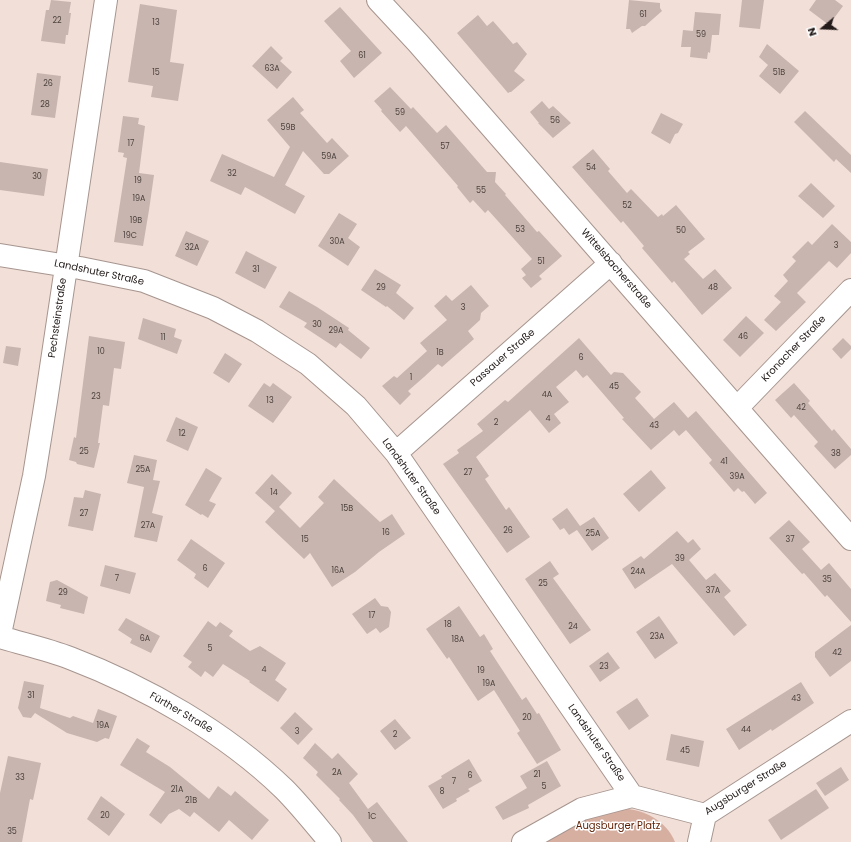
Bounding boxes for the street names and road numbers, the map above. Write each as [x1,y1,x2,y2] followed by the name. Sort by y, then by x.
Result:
[578,227,654,311] street label: Wittelsbacherstraße
[53,258,145,288] street label: Landshuter Straße
[46,277,70,359] street label: Pechsteinstraße
[759,313,829,385] street label: Kronacher Straße
[468,327,538,389] street label: Passauer Straße
[379,436,443,518] street label: Landshuter Straße
[147,690,215,736] street label: Fürther Straße
[565,702,627,784] street label: Landshuter Straße
[703,758,789,818] street label: Augsburger Straße

